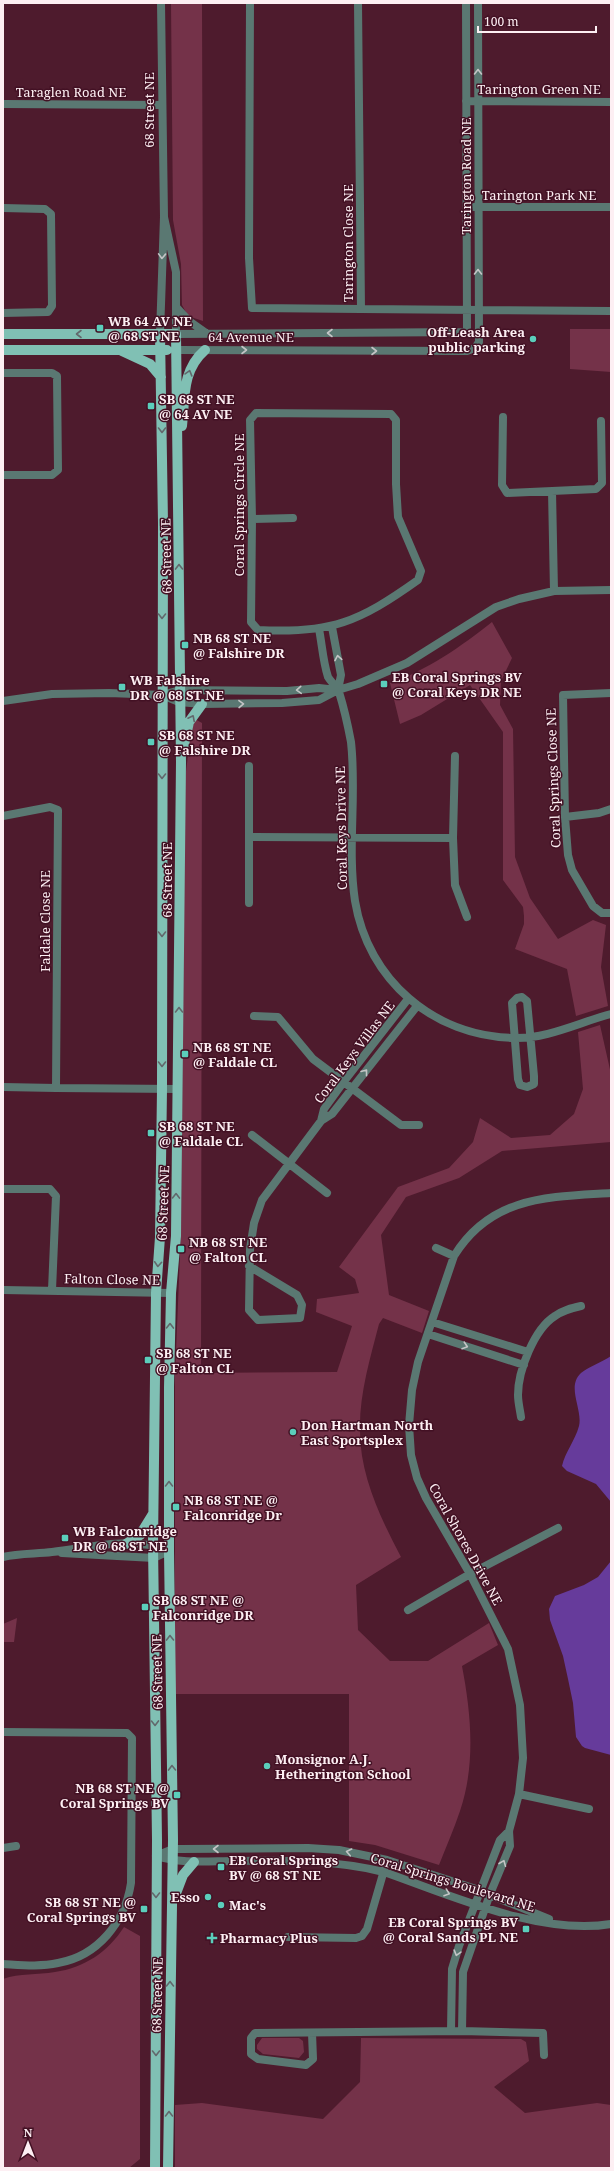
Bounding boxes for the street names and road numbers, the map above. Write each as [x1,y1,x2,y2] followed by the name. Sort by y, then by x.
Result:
[140,72,158,148] street label: 68 Street NE
[477,80,601,98] street label: Tarington Green NE
[16,83,126,101] street label: Taraglen Road NE
[457,117,475,235] street label: Tarington Road NE
[339,184,357,302] street label: Tarington Close NE
[482,186,596,204] street label: Tarington Park NE
[208,328,294,346] street label: 64 Avenue NE
[230,433,248,577] street label: Coral Springs Circle NE
[156,518,176,594] street label: 68 Street NE
[542,708,564,848] street label: Coral Springs Close NE
[331,766,351,890] street label: Coral Keys Drive NE
[158,842,176,918] street label: 68 Street NE
[36,870,54,972] street label: Faldale Close NE
[309,997,399,1107] street label: Coral Keys Villas NE
[153,1165,173,1241] street label: 68 Street NE
[64,1269,160,1289] street label: Falton Close NE
[425,1480,507,1608] street label: Coral Shores Drive NE
[147,1634,167,1710] street label: 68 Street NE
[368,1848,538,1916] street label: Coral Springs Boulevard NE
[147,1957,167,2033] street label: 68 Street NE

